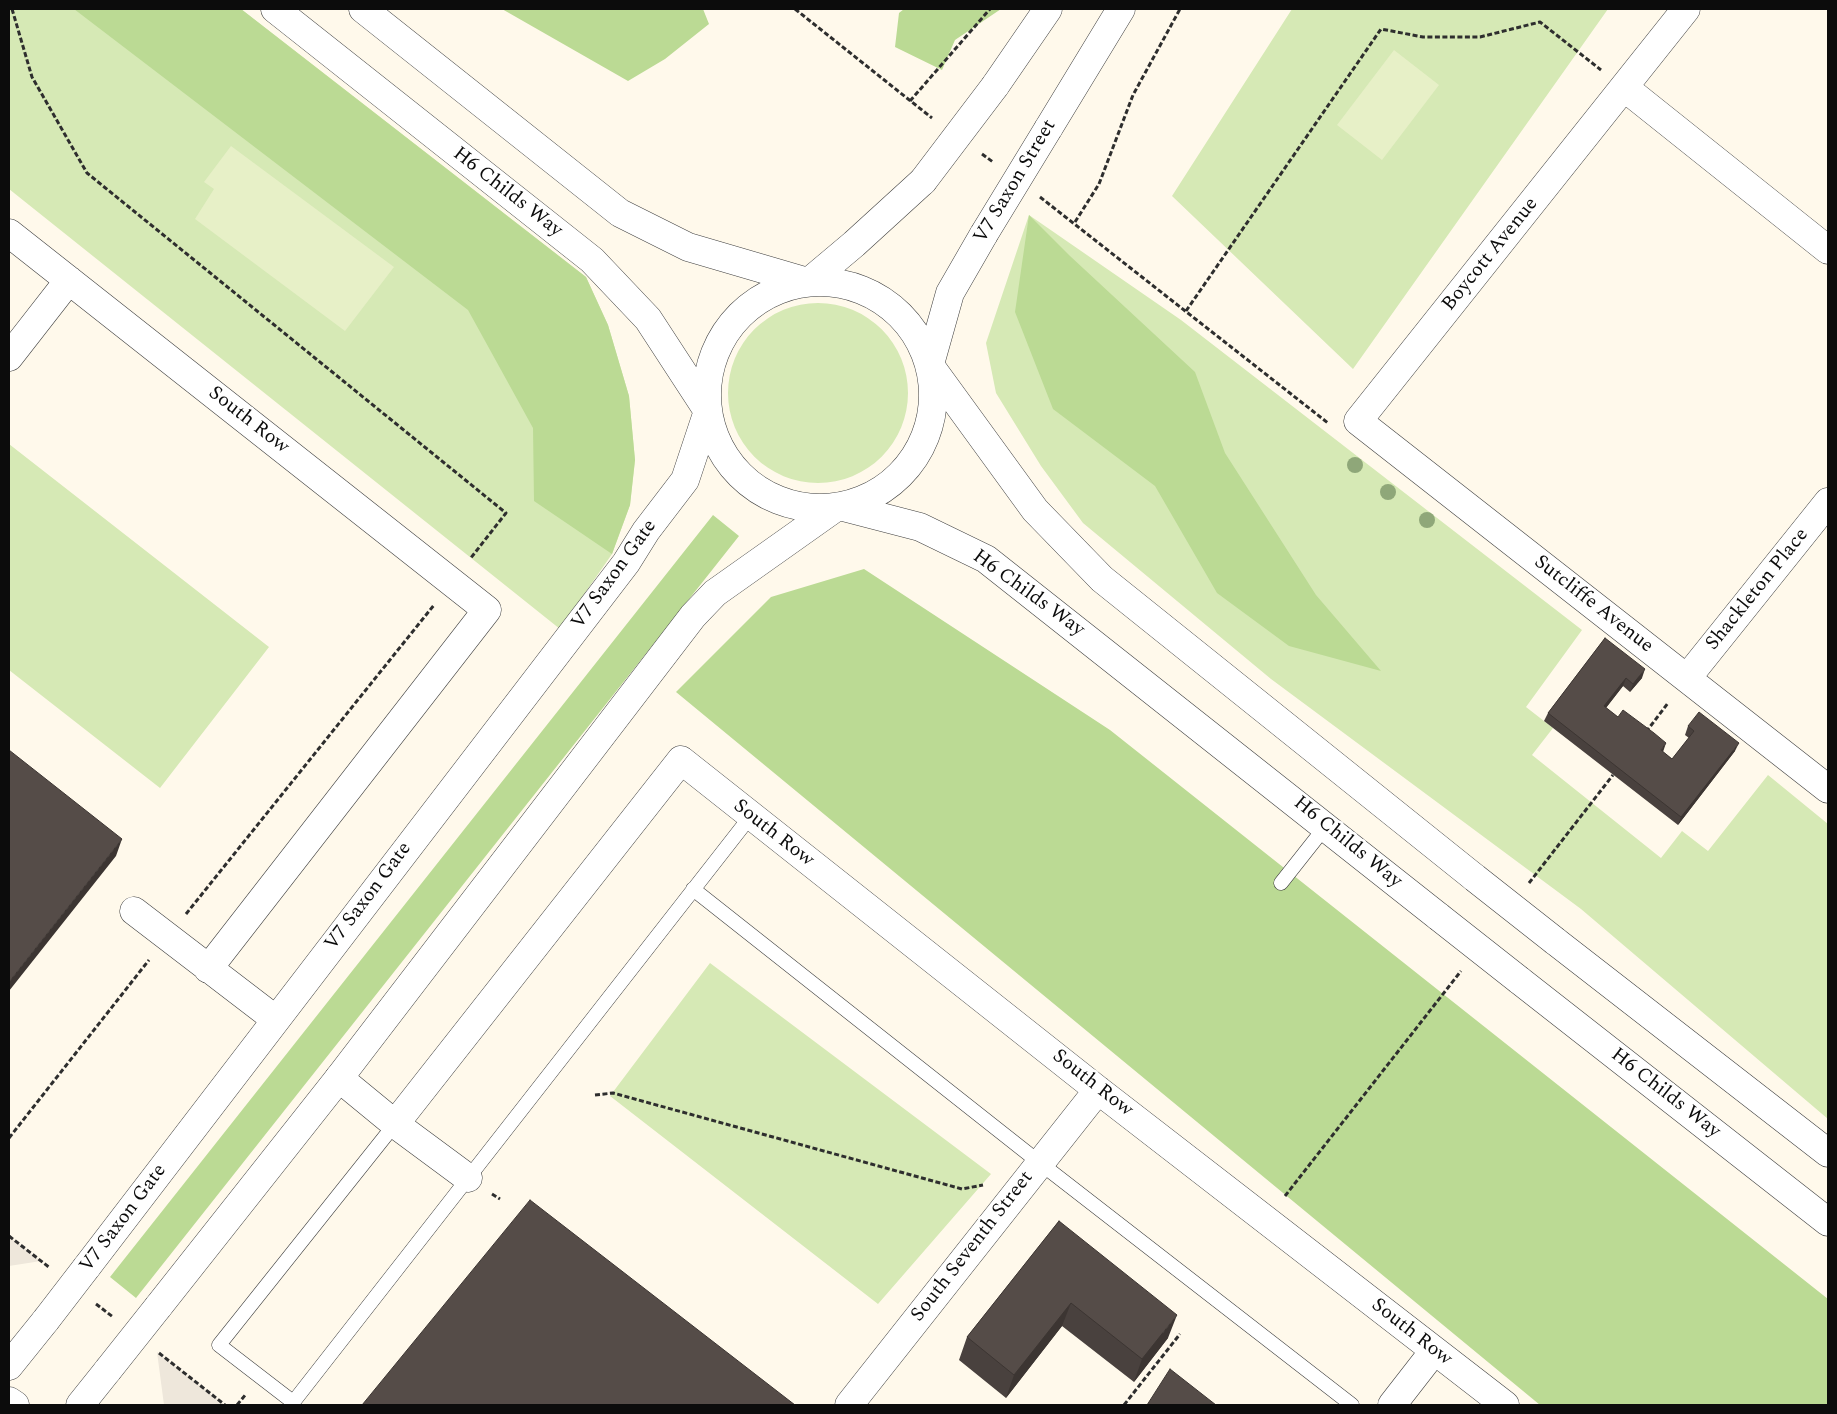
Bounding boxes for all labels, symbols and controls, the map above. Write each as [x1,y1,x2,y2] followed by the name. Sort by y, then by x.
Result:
[970,116,1062,248] street label: V7 Saxon Street
[447,143,567,243] street label: H6 Childs Way
[1438,193,1544,317] street label: Boycott Avenue
[203,382,293,460] street label: South Row
[567,516,663,634] street label: V7 Saxon Gate
[1701,524,1815,656] street label: Shackleton Place
[967,545,1089,643] street label: H6 Childs Way
[1528,551,1658,659] street label: Sutcliffe Avenue
[1288,792,1406,894] street label: H6 Childs Way
[728,795,818,873] street label: South Row
[320,838,418,956] street label: V7 Saxon Gate
[1605,1044,1725,1144] street label: H6 Childs Way
[1047,1045,1137,1123] street label: South Row
[75,1160,173,1278] street label: V7 Saxon Gate
[907,1167,1039,1327] street label: South Seventh Street
[1366,1294,1456,1372] street label: South Row

